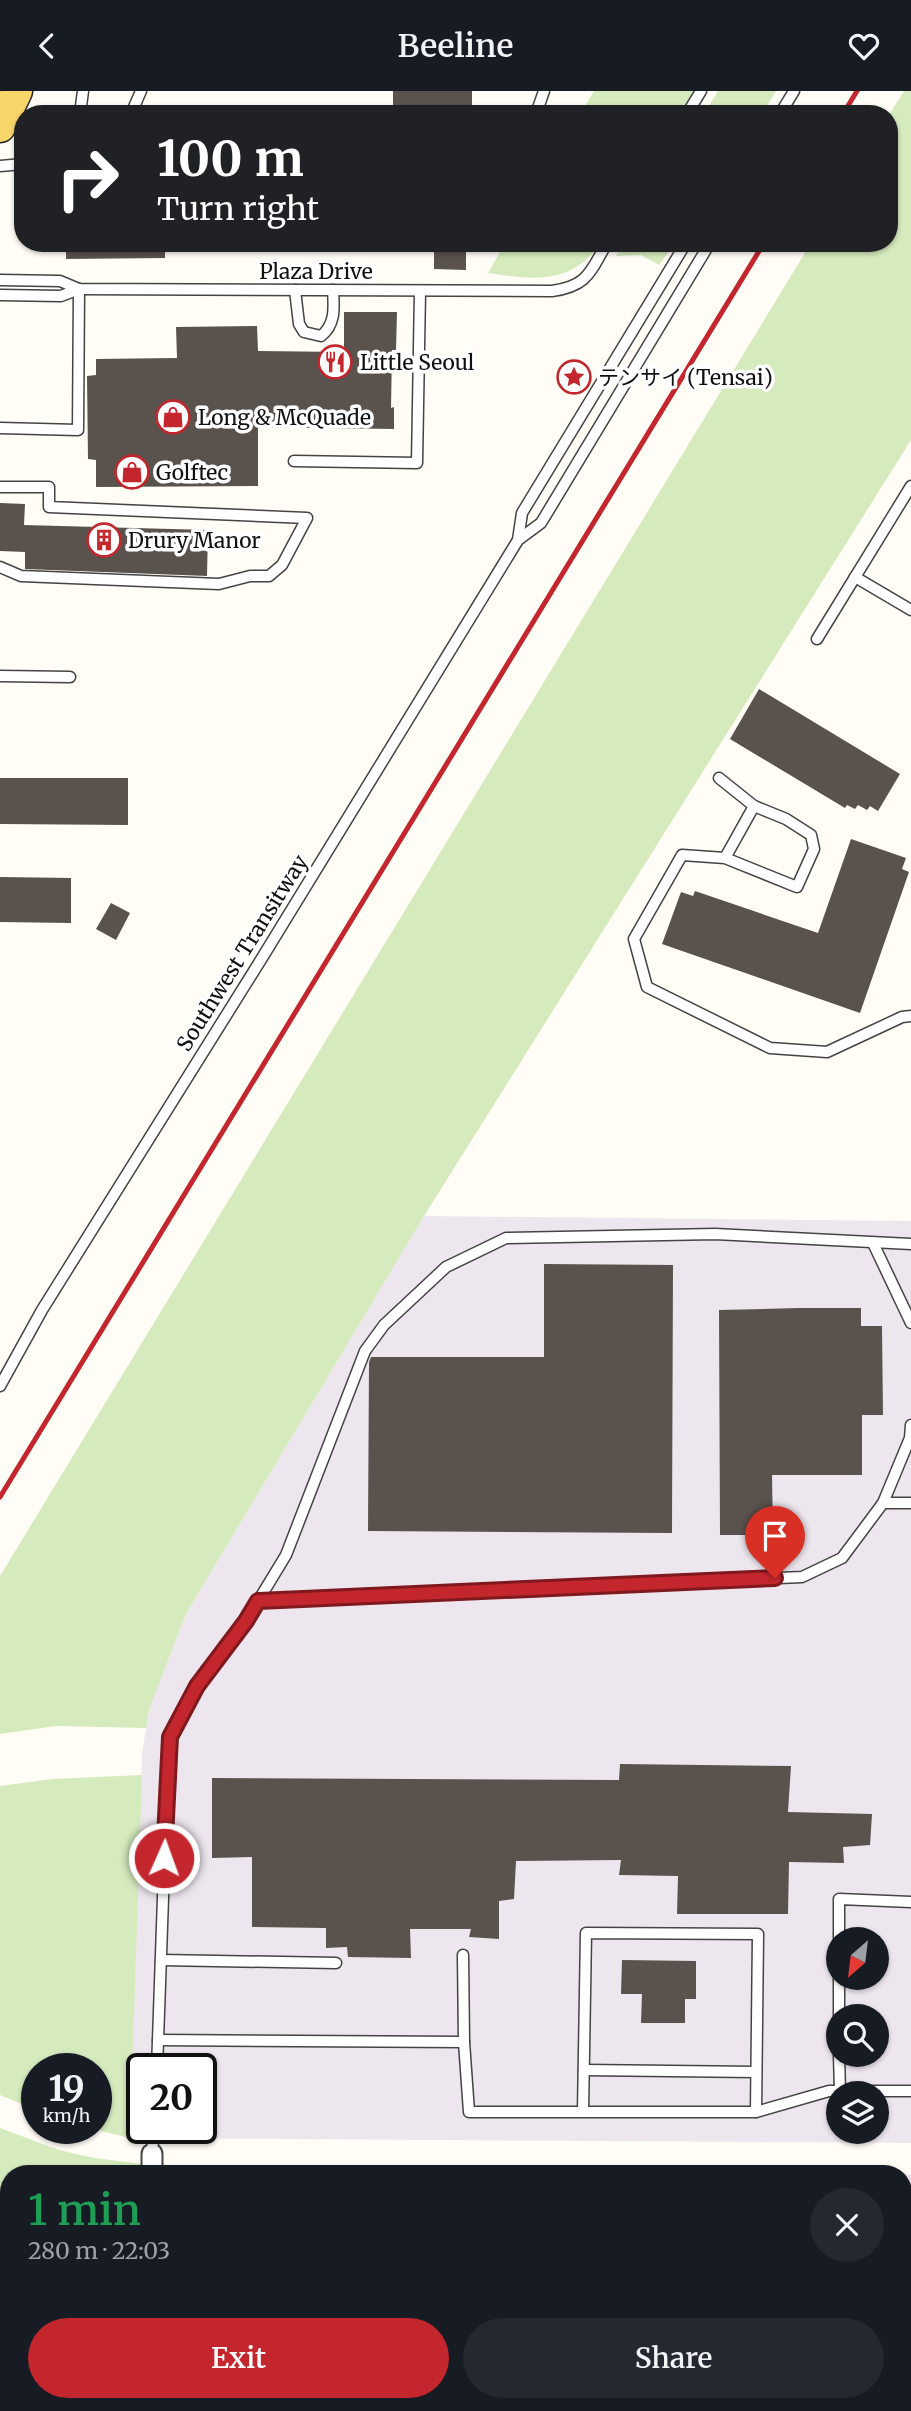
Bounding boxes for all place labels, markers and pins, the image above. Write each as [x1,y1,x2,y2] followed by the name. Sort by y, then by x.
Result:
[316,343,354,381] restaurant icon: Little Seoul
[360,349,475,376] place label: Little Seoul
[555,358,593,396] place icon: テンサイ (Tensai)
[598,364,773,391] place label: テンサイ (Tensai)
[154,398,192,436] shop icon: Long & McQuade
[198,404,371,431] place label: Long & McQuade
[113,453,151,491] shop icon: Golftec
[156,459,228,486] place label: Golftec
[85,521,123,559] building icon: Drury Manor
[128,527,261,554] place label: Drury Manor
[745,1506,805,1578] pin

